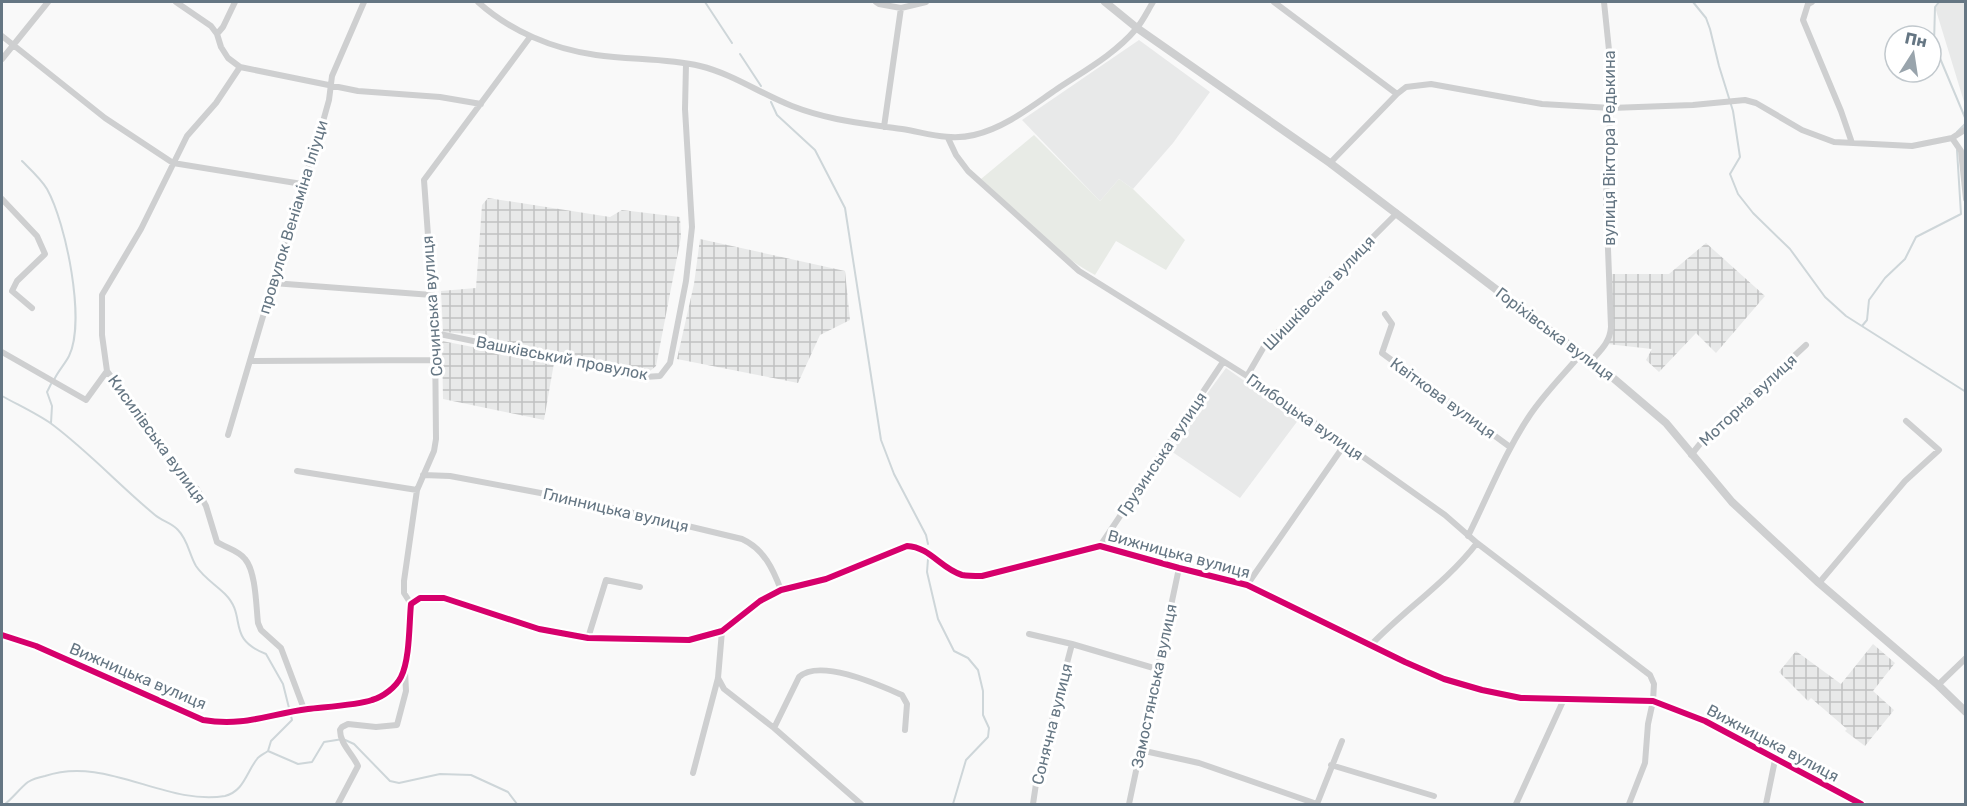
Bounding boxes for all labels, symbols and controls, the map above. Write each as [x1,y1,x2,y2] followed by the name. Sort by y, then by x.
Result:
[1883,24,1943,84] north arrow
[1903,28,1929,51] text: Пн
[1600,50,1619,246] street label: вулиця Віктора Редькина
[254,118,332,316] street label: провулок Веніаміна Іліуци
[1259,232,1379,354] street label: Шишківська вулиця
[418,235,446,377] street label: Сочинська вулиця
[1492,283,1618,385] street label: Горіхівська вулиця
[474,332,650,384] street label: Вашківський провулок
[1695,350,1801,450] street label: Моторна вулиця
[1387,353,1499,443] street label: Квіткова вулиця
[1243,370,1367,464] street label: Глибоцька вулиця
[104,371,210,507] street label: Кисилівська вулиця
[1113,388,1211,520] street label: Грузинська вулиця
[541,484,691,536] street label: Глинницька вулиця
[1106,526,1252,582] street label: Вижницька вулиця
[1127,602,1181,770] street label: Замостянська вулиця
[67,639,209,713] street label: Вижницька вулиця
[1028,661,1076,787] street label: Сонячна вулиця
[1704,700,1842,786] street label: Вижницька вулиця

